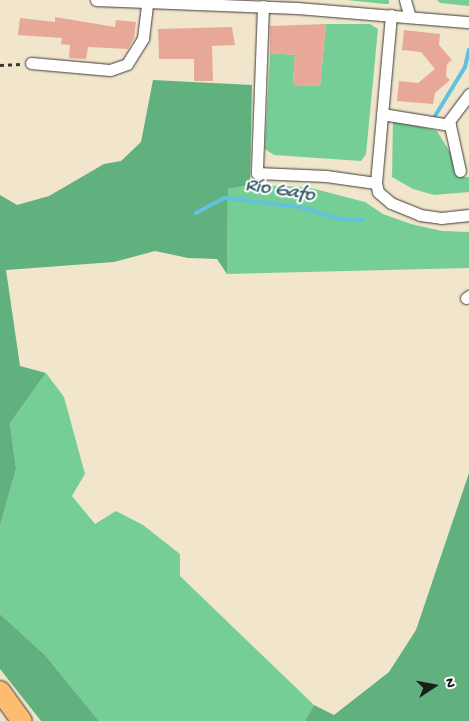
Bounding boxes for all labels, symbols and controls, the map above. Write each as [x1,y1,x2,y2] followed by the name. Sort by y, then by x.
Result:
[243,174,317,208] water label: Río Gafo
[409,661,459,711] north arrow
[440,677,458,689] text: N

